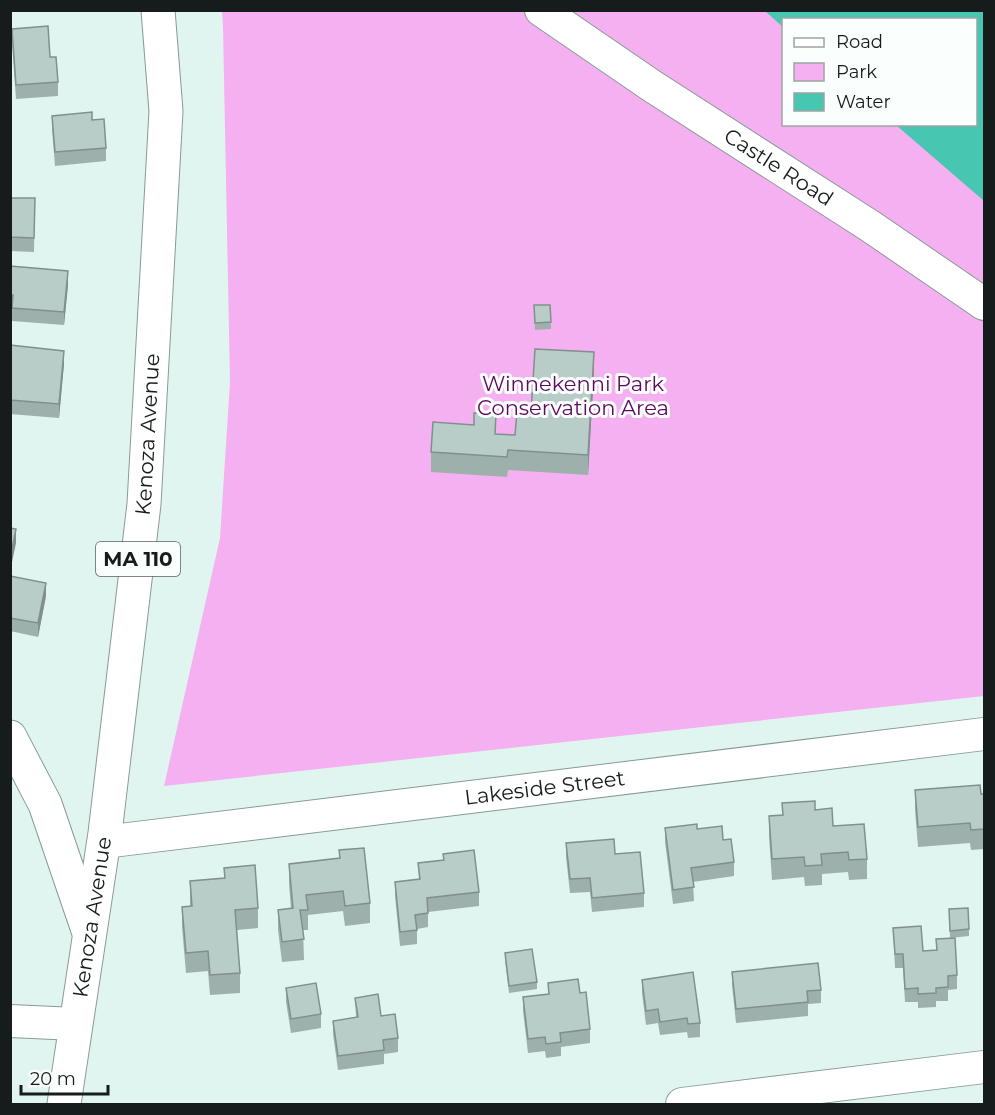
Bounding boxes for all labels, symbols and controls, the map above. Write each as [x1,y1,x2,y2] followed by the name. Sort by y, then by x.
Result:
[782,18,977,126] legend
[836,31,883,53] text: Road
[836,61,877,83] text: Park
[836,91,891,113] text: Water
[720,123,838,211] street label: Castle Road
[130,353,164,517] street label: Kenoza Avenue
[477,371,669,420] park label: Winnekenni Park Conservation Area
[96,542,180,576] road number: MA 110
[463,765,626,810] street label: Lakeside Street
[67,835,116,999] street label: Kenoza Avenue
[21,1058,108,1096] scale bar
[30,1068,76,1090] text: 20 m

